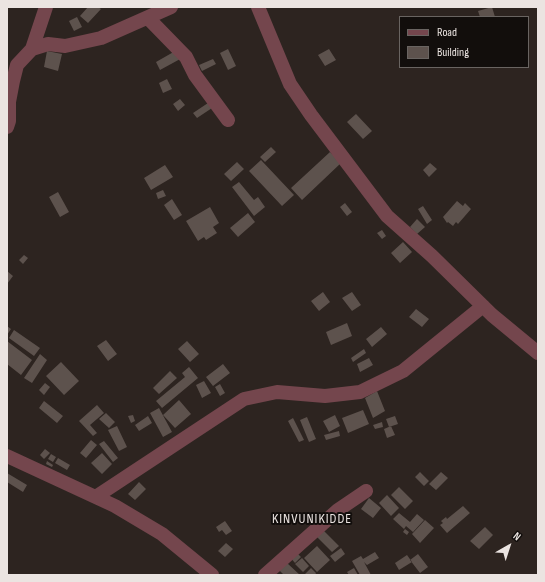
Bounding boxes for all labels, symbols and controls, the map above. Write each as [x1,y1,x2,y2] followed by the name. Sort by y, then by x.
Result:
[399,16,529,68] legend
[437,25,457,40] text: Road
[437,45,469,60] text: Building
[272,511,352,527] district label: KINVUNIKIDDE
[489,526,529,566] north arrow
[510,529,523,543] text: N

